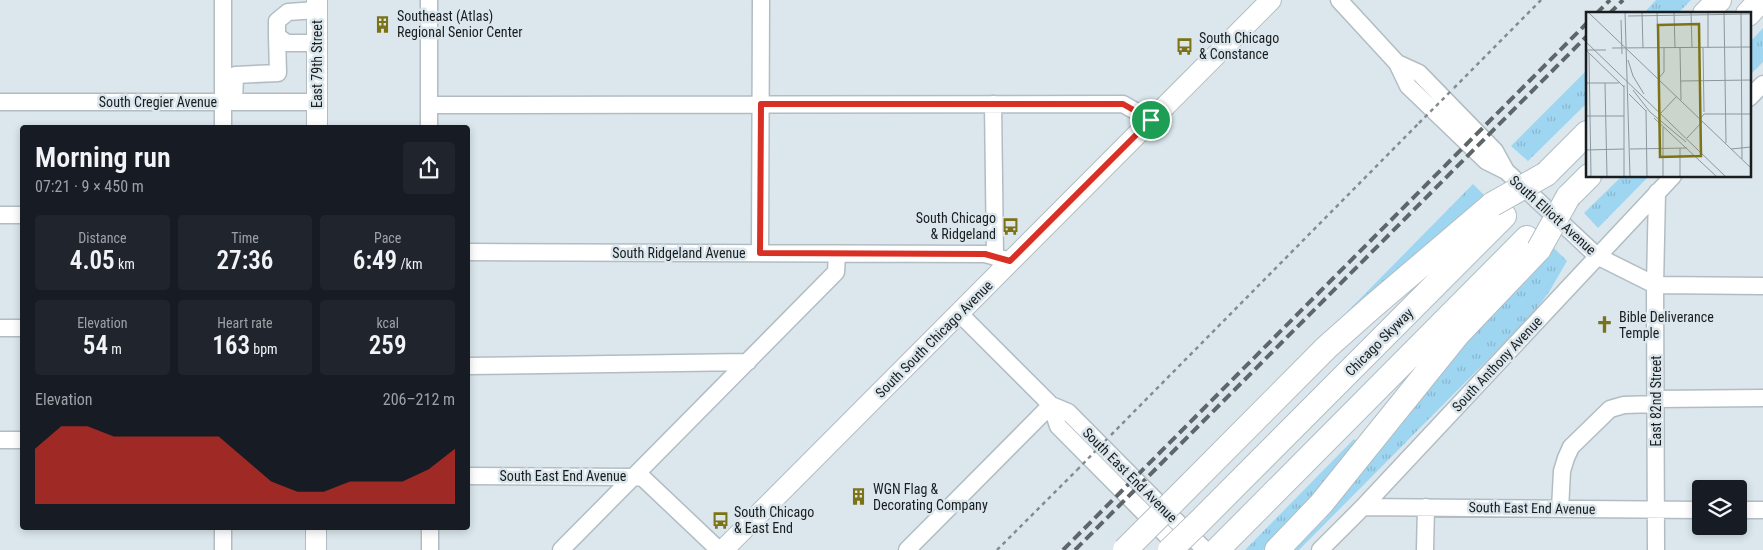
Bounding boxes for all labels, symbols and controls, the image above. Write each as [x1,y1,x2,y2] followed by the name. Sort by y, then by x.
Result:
[397,8,523,40] place label: Southeast (Atlas) Regional Senior Center
[1586,12,1750,178] inset map
[373,14,393,34] building icon: Southeast (Atlas) Regional Senior Center
[309,20,325,108] street label: East 79th Street
[1199,30,1279,62] place label: South Chicago & Constance
[1175,36,1195,56] bus stop icon: South Chicago & Constance
[99,94,218,110] street label: South Cregier Avenue
[1130,99,1172,141] pin
[1137,106,1165,134] icon: arrive
[35,141,171,174] text: Morning run
[403,142,455,194] button: share
[1507,172,1600,258] street label: South Elliott Avenue
[35,177,144,196] text: 07:21 · 9 × 450 m
[916,210,996,242] place label: South Chicago & Ridgeland
[1000,216,1020,236] bus stop icon: South Chicago & Ridgeland
[78,230,126,246] text: Distance
[231,230,259,246] text: Time
[374,230,401,246] text: Pace
[612,245,746,261] street label: South Ridgeland Avenue
[70,246,115,275] text: 4.05
[217,246,273,275] text: 27:36
[353,246,397,275] text: 6:49
[115,256,135,272] text: km
[397,256,422,272] text: /km
[872,277,996,401] street label: South South Chicago Avenue
[1342,305,1416,379] street label: Chicago Skyway
[1619,309,1714,341] place label: Bible Deliverance Temple
[1449,313,1545,415] street label: South Anthony Avenue
[77,315,128,331] text: Elevation
[217,315,273,331] text: Heart rate
[376,315,399,331] text: kcal
[1595,315,1615,335] church icon: Bible Deliverance Temple
[83,331,108,360] text: 54
[212,331,250,360] text: 163
[369,331,407,360] text: 259
[108,341,122,357] text: m
[250,341,278,357] text: bpm
[1648,356,1664,446] street label: East 82nd Street
[35,390,93,409] text: Elevation
[383,390,455,409] text: 206–212 m
[1080,425,1181,526] street label: South East End Avenue
[500,468,627,484] street label: South East End Avenue
[1692,480,1747,535] map controls
[1692,480,1747,535] button: layers
[873,481,988,513] place label: WGN Flag & Decorating Company
[849,487,869,507] building icon: WGN Flag & Decorating Company
[1468,499,1596,517] street label: South East End Avenue
[734,504,814,536] place label: South Chicago & East End
[710,510,730,530] bus stop icon: South Chicago & East End

